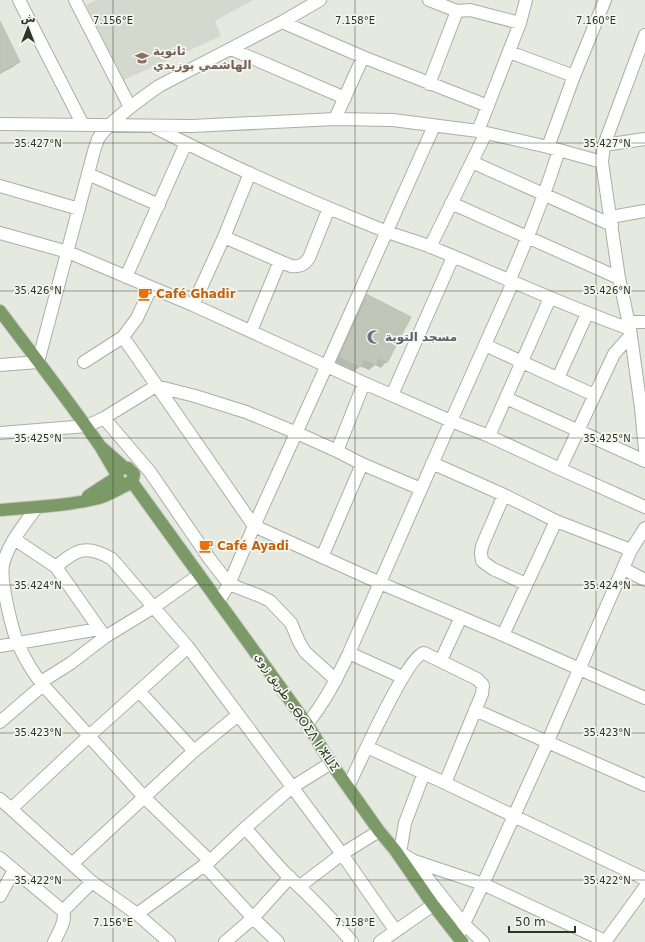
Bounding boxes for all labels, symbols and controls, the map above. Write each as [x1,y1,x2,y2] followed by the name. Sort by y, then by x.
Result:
[8,8,48,48] north arrow
[20,12,36,25] text: ش
[93,15,133,26] text: 7.156°E
[335,15,375,26] text: 7.158°E
[576,15,616,26] text: 7.160°E
[153,44,252,73] place label: ثانوية الهاشمي بوزيدي
[134,50,150,66] school or university icon: ثانوية الهاشمي بوزيدي
[14,138,62,149] text: 35.427°N
[583,138,631,149] text: 35.427°N
[14,285,62,296] text: 35.426°N
[583,285,631,296] text: 35.426°N
[137,286,153,302] cafe icon: Café Ghadir
[156,287,236,301] place label: Café Ghadir
[366,329,382,345] mosque icon: مسجد التوبة
[385,330,457,345] place label: مسجد التوبة
[14,433,62,444] text: 35.425°N
[583,433,631,444] text: 35.425°N
[198,538,214,554] cafe icon: Café Ayadi
[217,539,289,553] place label: Café Ayadi
[14,580,62,591] text: 35.424°N
[583,580,631,591] text: 35.424°N
[251,650,342,775] street label: طريق زوي ⴰⴱⵔⵉⴷ ⵏ ⵣⵡⵉ
[14,727,62,738] text: 35.423°N
[583,727,631,738] text: 35.423°N
[14,875,62,886] text: 35.422°N
[583,875,631,886] text: 35.422°N
[509,908,575,934] scale bar
[515,915,546,929] text: 50 m
[93,917,133,928] text: 7.156°E
[335,917,375,928] text: 7.158°E

